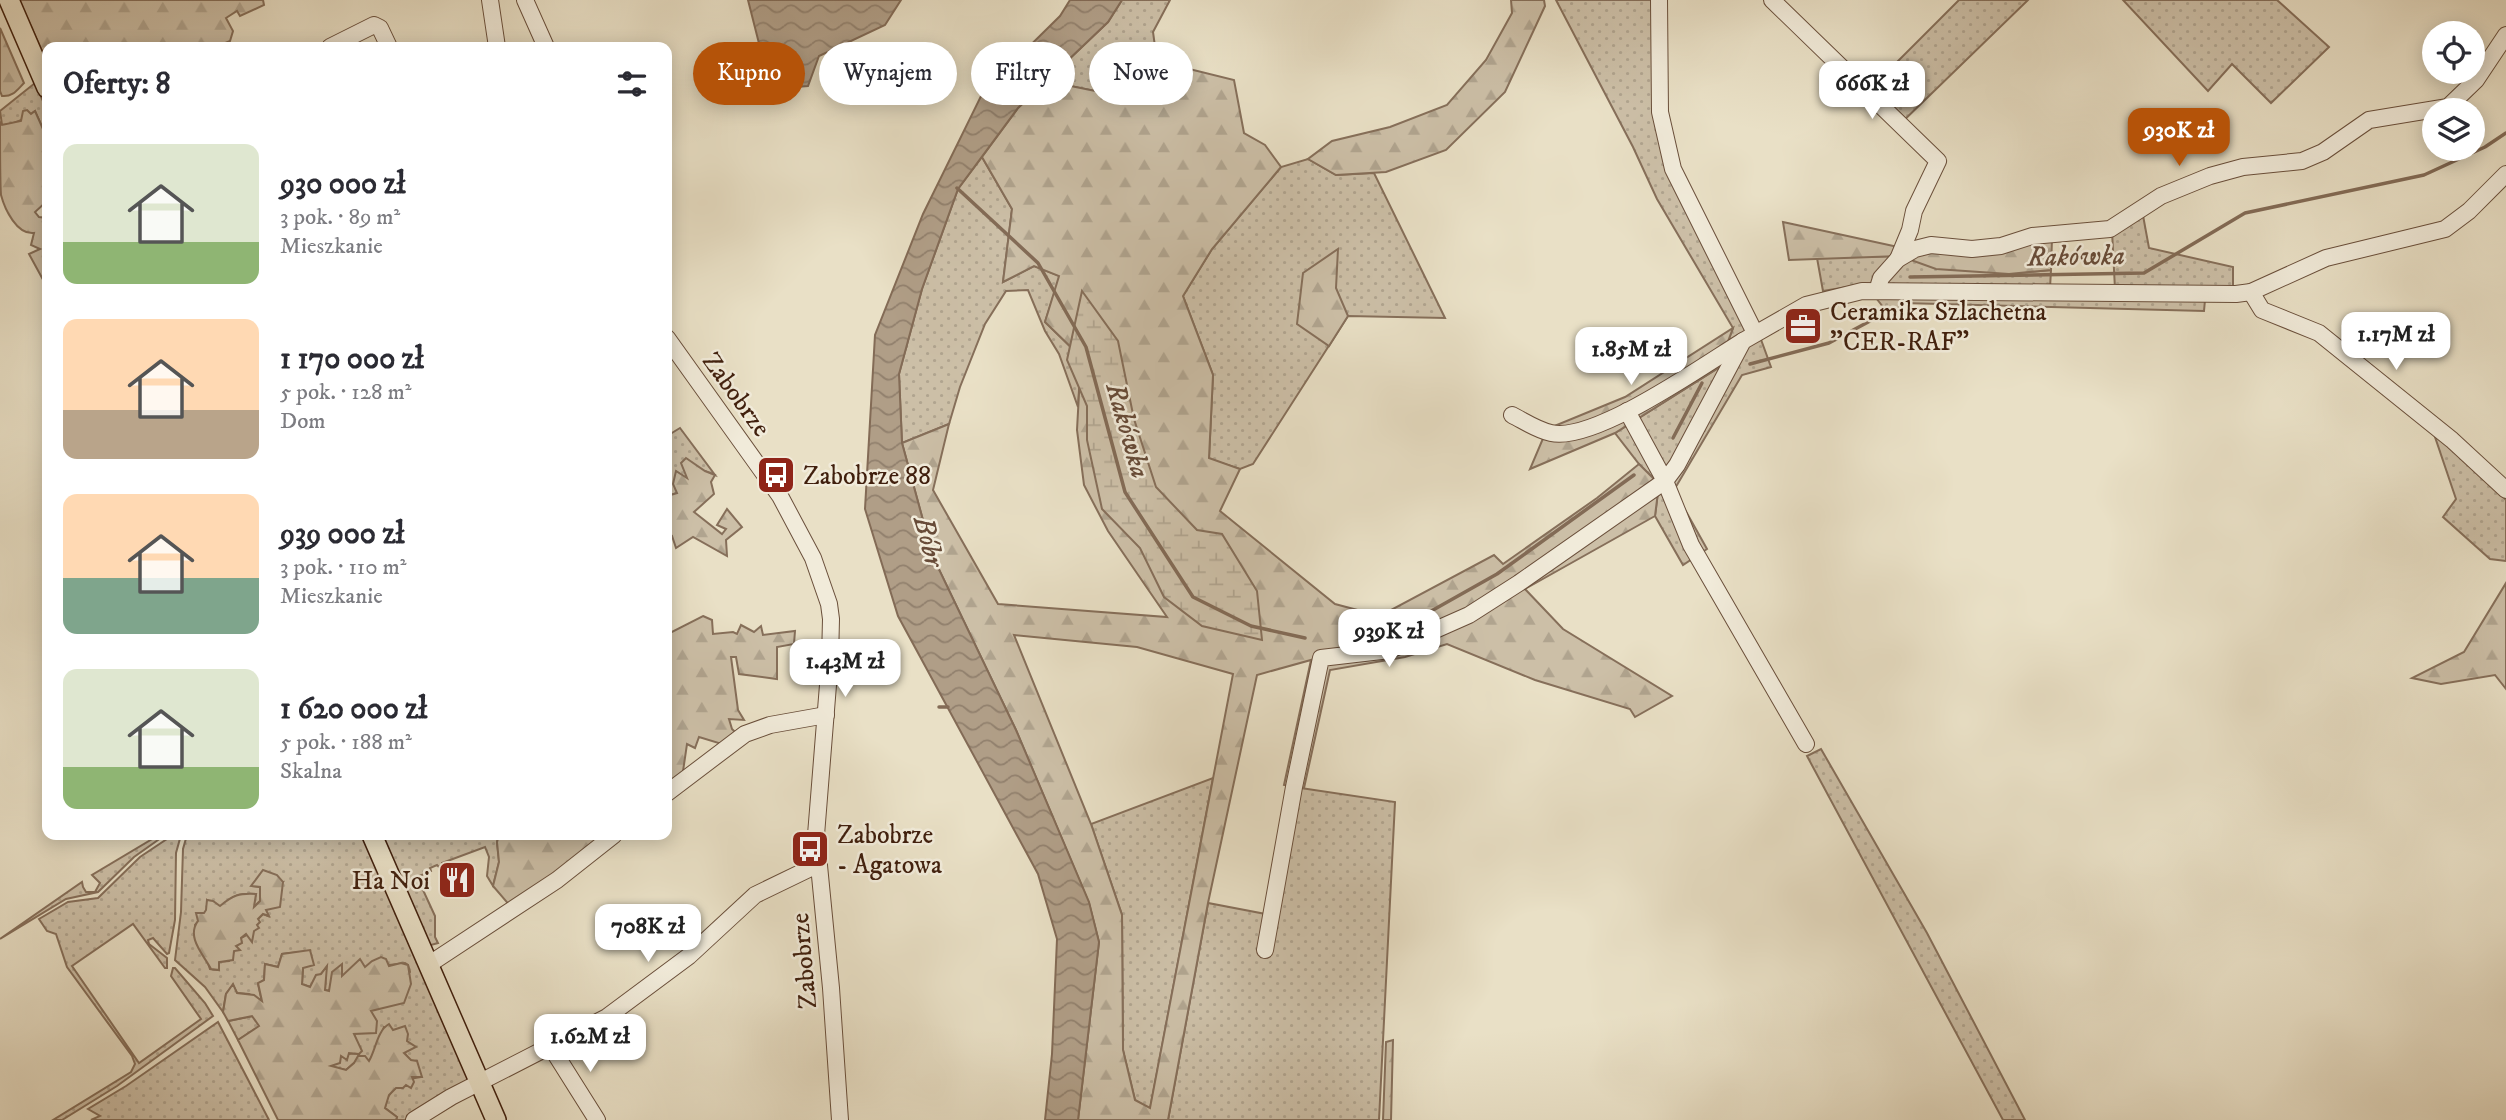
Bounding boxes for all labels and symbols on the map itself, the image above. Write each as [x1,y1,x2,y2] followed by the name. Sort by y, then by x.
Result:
[1807,61,1937,121] pin: 666K zł
[2114,108,2244,168] pin: 930K zł
[2026,238,2125,275] water label: Rakówka
[1830,296,2047,359] place label: Ceramika Szlachetna "CER-RAF"
[1782,305,1824,347] office icon: Ceramika Szlachetna "CER-RAF"
[2324,312,2468,372] pin: 1.17M zł
[1559,328,1703,387] pin: 1.85M zł
[694,346,777,444] street label: Zabobrze
[1097,378,1158,482] water label: Rakówka
[755,454,797,496] bus stop icon: Zabobrze 88
[803,460,931,493] place label: Zabobrze 88
[905,512,952,572] water label: Bóbr
[1324,610,1454,669] pin: 939K zł
[773,640,917,699] pin: 1.43M zł
[837,819,942,882] place label: Zabobrze - Agatowa
[789,828,831,870] bus stop icon: Zabobrze - Agatowa
[436,859,478,901] restaurant icon: Ha Noi
[351,865,430,898] place label: Ha Noi
[583,904,713,964] pin: 708K zł
[784,911,825,1010] street label: Zabobrze
[518,1014,662,1074] pin: 1.62M zł

